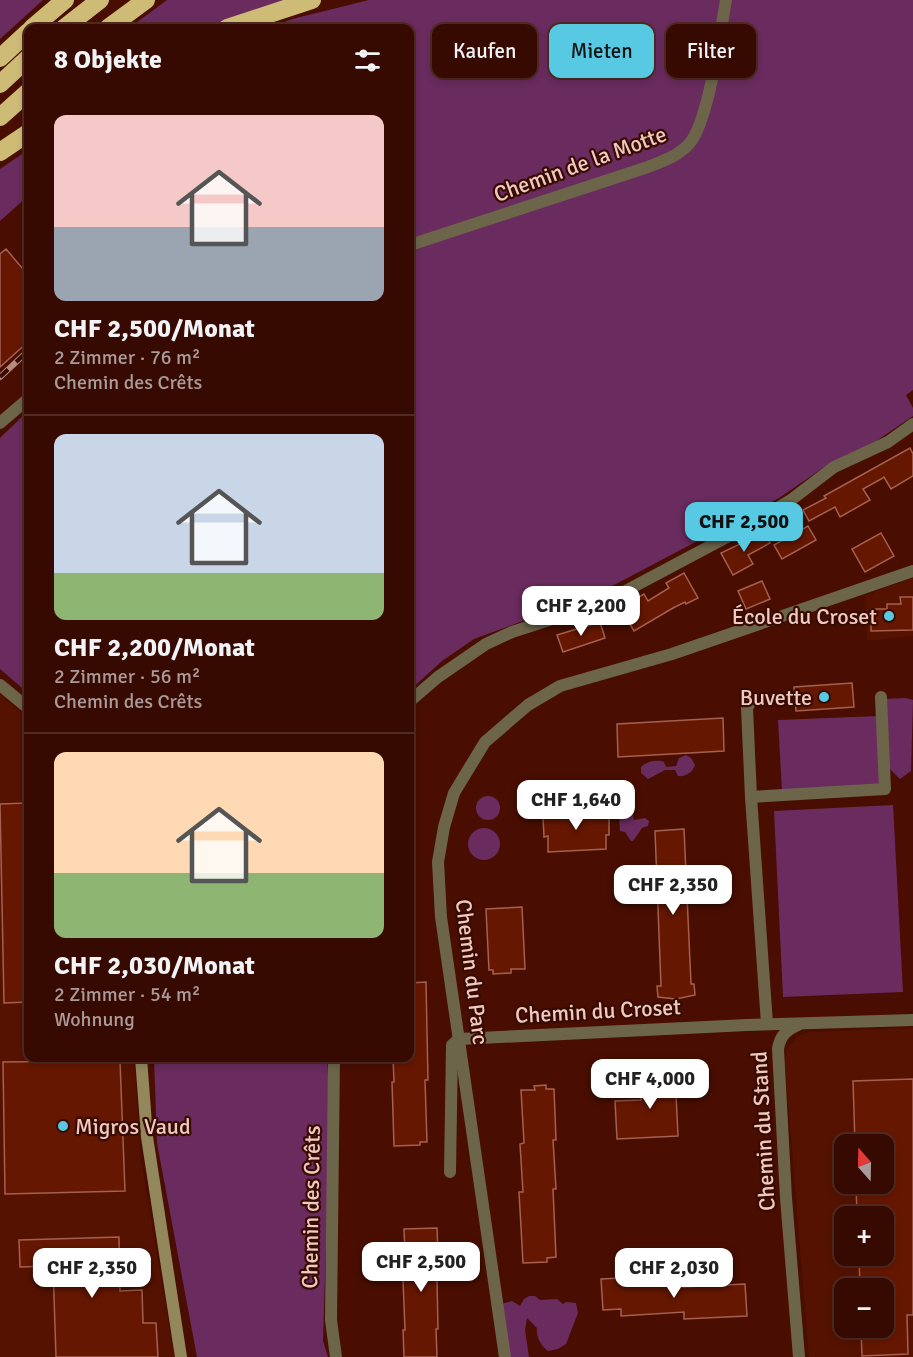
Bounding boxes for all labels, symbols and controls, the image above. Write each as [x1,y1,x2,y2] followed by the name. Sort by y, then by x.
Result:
[432,24,537,78] chip: Kaufen
[549,24,654,78] chip: Mieten
[666,24,756,78] chip: Filter
[54,44,162,76] text: 8 Objekte
[351,44,384,77] icon: filters
[490,120,670,208] street label: Chemin de la Motte
[165,154,273,262] icon: home
[54,313,255,345] text: CHF 2,500/Monat
[54,345,200,370] text: 2 Zimmer · 76 m²
[54,370,202,395] text: Chemin des Crêts
[165,473,273,581] icon: home
[675,502,813,553] pin: CHF 2,500
[699,509,789,534] text: CHF 2,500
[512,586,650,637] pin: CHF 2,200
[536,593,626,618] text: CHF 2,200
[732,603,877,630] place label: École du Croset
[882,609,896,623] marker: École du Croset
[54,632,255,664] text: CHF 2,200/Monat
[54,664,200,689] text: 2 Zimmer · 56 m²
[740,684,812,711] place label: Buvette
[54,689,202,714] text: Chemin des Crêts
[817,690,831,704] marker: Buvette
[507,780,645,831] pin: CHF 1,640
[531,787,621,812] text: CHF 1,640
[165,791,273,899] icon: home
[604,865,742,916] pin: CHF 2,350
[628,872,718,897] text: CHF 2,350
[450,898,494,1046] street label: Chemin du Parc
[54,950,255,982] text: CHF 2,030/Monat
[54,982,200,1007] text: 2 Zimmer · 54 m²
[514,993,682,1029] street label: Chemin du Croset
[54,1007,135,1032] text: Wohnung
[745,1050,781,1212] street label: Chemin du Stand
[581,1059,719,1110] pin: CHF 4,000
[605,1066,695,1091] text: CHF 4,000
[75,1113,191,1140] place label: Migros Vaud
[56,1119,70,1133] marker: Migros Vaud
[296,1125,326,1289] street label: Chemin des Crêts
[834,1134,894,1194] north arrow
[834,1134,894,1338] map controls
[834,1206,894,1266] button: +
[352,1242,490,1293] pin: CHF 2,500
[23,1248,161,1299] pin: CHF 2,350
[605,1248,743,1299] pin: CHF 2,030
[376,1249,466,1274] text: CHF 2,500
[47,1255,137,1280] text: CHF 2,350
[629,1255,719,1280] text: CHF 2,030
[834,1278,894,1338] button: −

